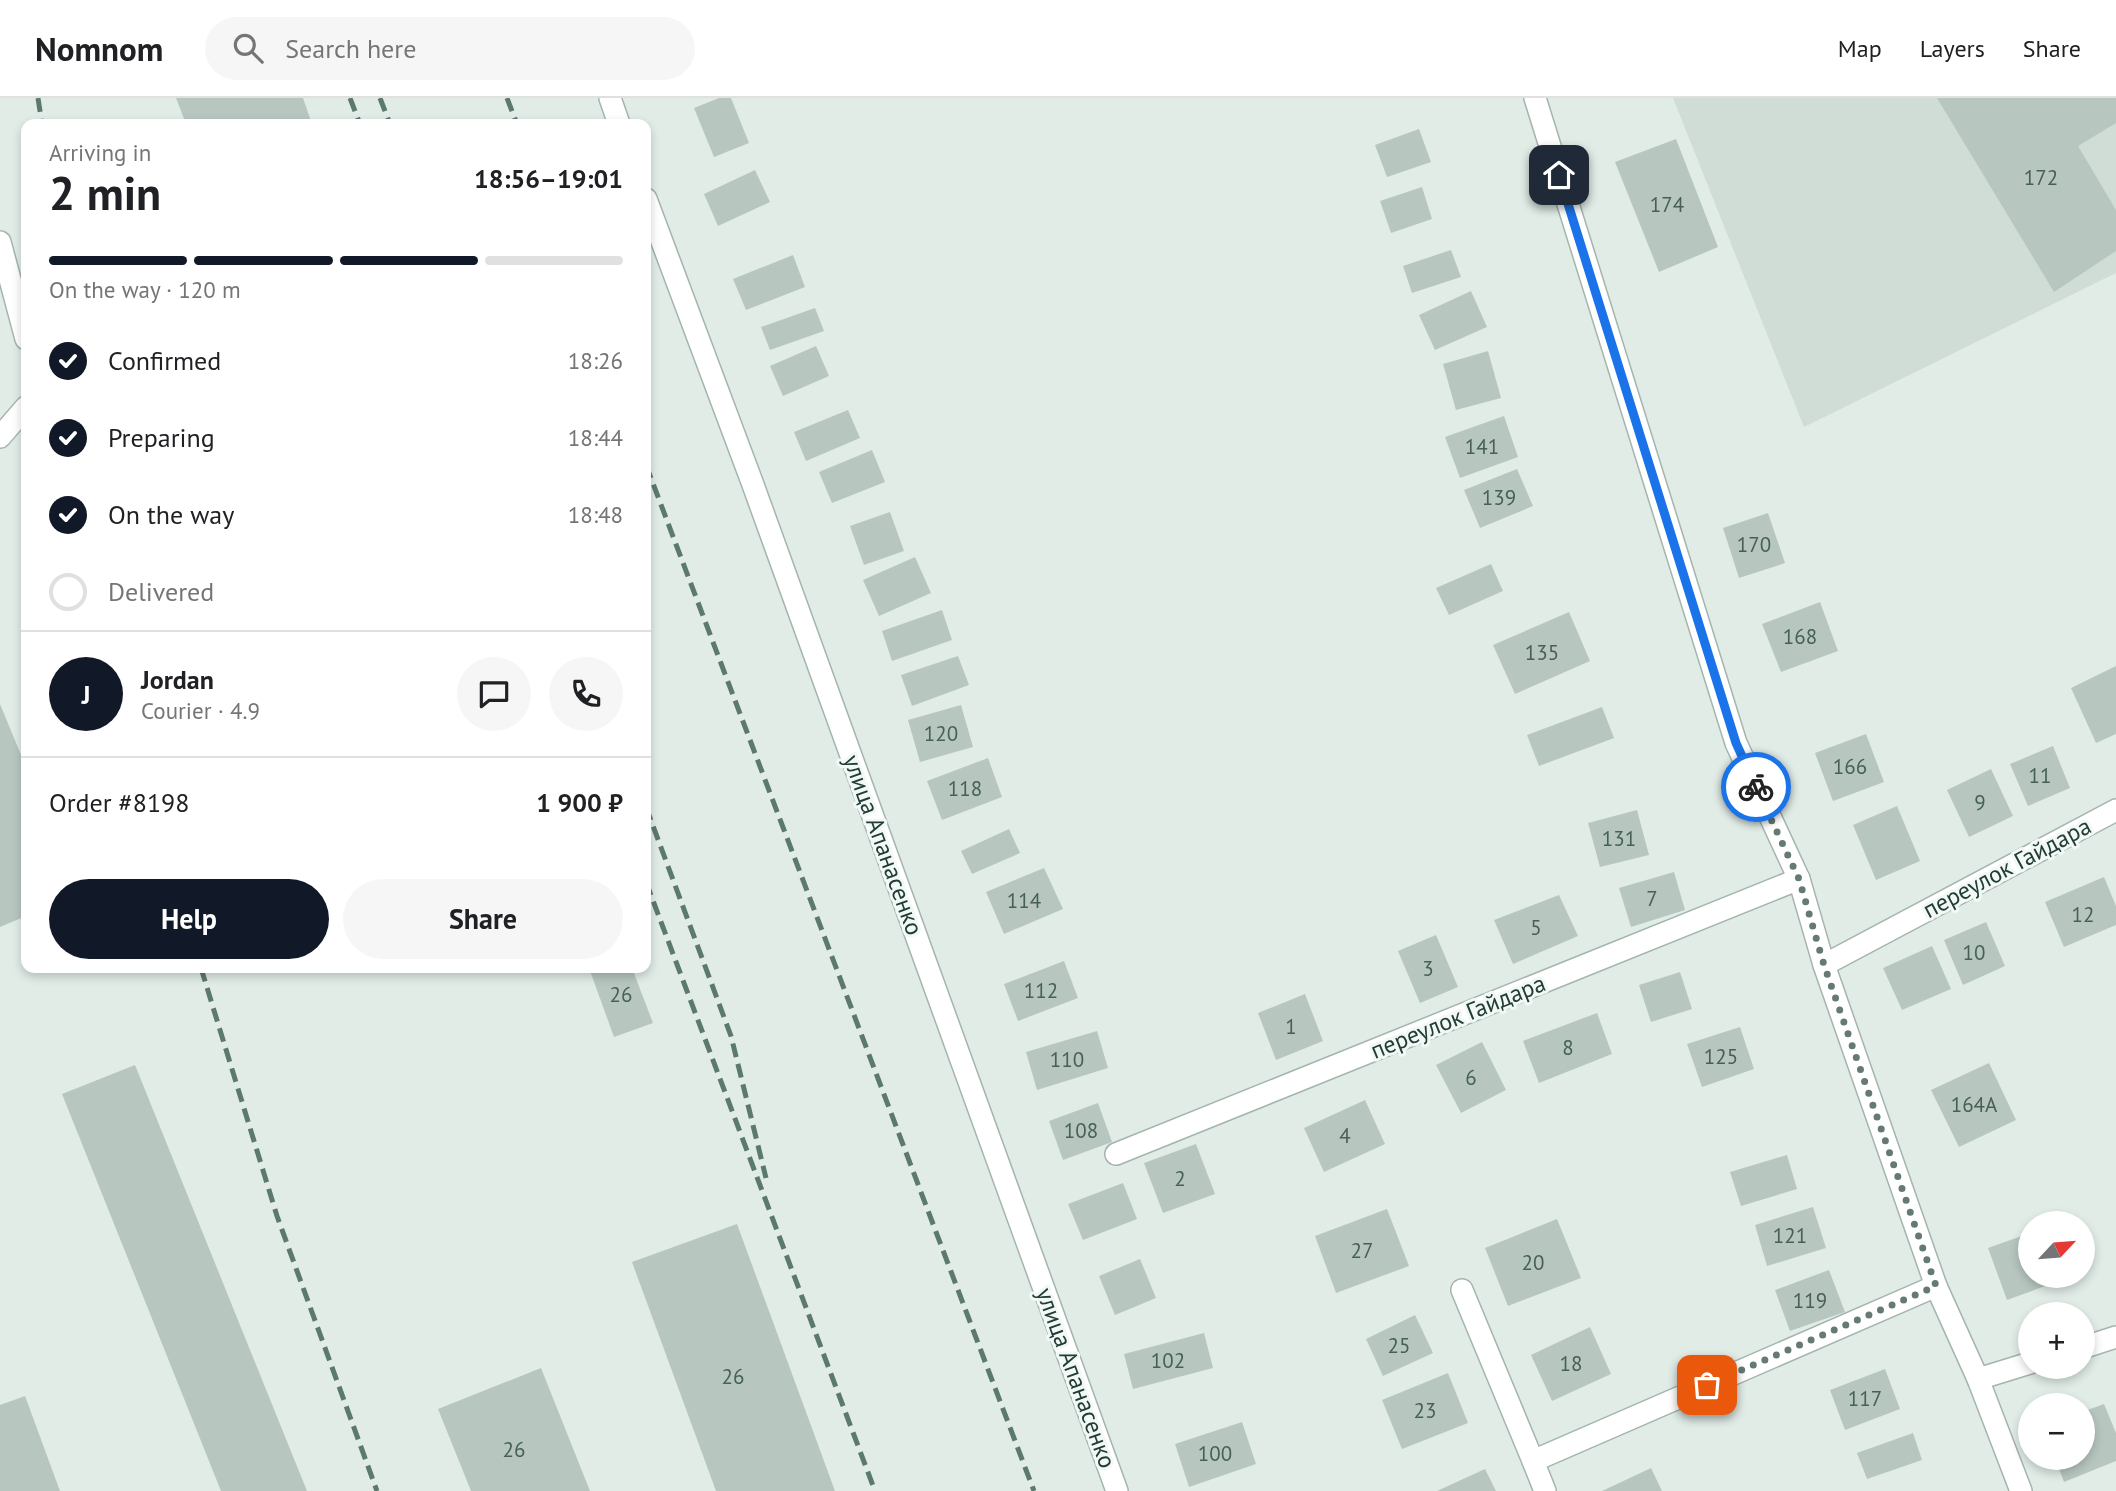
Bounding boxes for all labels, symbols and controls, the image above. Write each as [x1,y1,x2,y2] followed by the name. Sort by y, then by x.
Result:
[205,17,695,80] search box
[35,27,163,70] text: Nomnom
[229,29,267,67] icon: search
[285,32,416,65] text: Search here
[1838,33,1882,64] text: Map
[1920,33,1985,64] text: Layers
[2023,33,2081,64] text: Share
[49,138,151,167] text: Arriving in
[1529,145,1589,205] pin
[1540,156,1578,194] icon: home
[474,162,623,195] text: 18:56–19:01
[49,163,161,223] text: 2 min
[2024,164,2058,191] house number: 172
[1650,191,1684,218] house number: 174
[49,275,241,304] text: On the way · 120 m
[49,342,87,380] icon: check
[108,344,221,377] text: Confirmed
[568,346,623,375] text: 18:26
[49,419,87,457] icon: check
[108,421,215,454] text: Preparing
[568,423,623,452] text: 18:44
[1465,433,1499,460] house number: 141
[1482,484,1516,511] house number: 139
[49,496,87,534] icon: check
[108,498,234,531] text: On the way
[568,500,623,529] text: 18:48
[1737,531,1771,558] house number: 170
[108,575,214,608] text: Delivered
[1783,623,1817,650] house number: 168
[1525,639,1559,666] house number: 135
[457,657,531,731] button: chat
[549,657,623,731] button: phone
[141,663,214,696] text: Jordan
[82,678,90,711] text: J
[141,696,260,725] text: Courier · 4.9
[924,720,958,747] house number: 120
[836,750,931,939] street label: улица Апанасенко
[1721,752,1791,822] courier
[1833,753,1867,780] house number: 166
[2029,762,2051,789] house number: 11
[1737,768,1775,806] icon: bike
[948,775,982,802] house number: 118
[49,786,189,819] text: Order #8198
[536,786,623,819] text: 1 900 ₽
[1974,789,1986,816] house number: 9
[1917,810,2096,925] street label: переулок Гайдара
[1602,825,1636,852] house number: 131
[49,879,329,959] button: Help
[343,879,623,959] button: Share
[1646,885,1658,912] house number: 7
[1007,887,1041,914] house number: 114
[2072,901,2094,928] house number: 12
[1530,914,1542,941] house number: 5
[1963,939,1985,966] house number: 10
[1422,955,1434,982] house number: 3
[1366,967,1550,1066] street label: переулок Гайдара
[1024,977,1058,1004] house number: 112
[610,981,632,1008] house number: 26
[1285,1013,1297,1040] house number: 1
[1562,1034,1574,1061] house number: 8
[1704,1043,1738,1070] house number: 125
[1050,1046,1084,1073] house number: 110
[1465,1064,1477,1091] house number: 6
[1951,1091,1998,1118] house number: 164А
[1064,1117,1098,1144] house number: 108
[1339,1122,1351,1149] house number: 4
[1174,1165,1186,1192] house number: 2
[2018,1211,2095,1288] north arrow
[2018,1211,2095,1470] map controls
[1773,1222,1807,1249] house number: 121
[1351,1237,1373,1264] house number: 27
[1522,1249,1544,1276] house number: 20
[1029,1283,1124,1472] street label: улица Апанасенко
[1793,1287,1827,1314] house number: 119
[2018,1302,2095,1379] button: +
[1388,1332,1410,1359] house number: 25
[1151,1347,1185,1374] house number: 102
[1560,1350,1582,1377] house number: 18
[1677,1355,1737,1415] pin
[722,1363,744,1390] house number: 26
[1688,1366,1726,1404] icon: bag
[1848,1385,1882,1412] house number: 117
[2018,1393,2095,1470] button: −
[1414,1397,1436,1424] house number: 23
[503,1436,525,1463] house number: 26
[1198,1440,1232,1467] house number: 100

